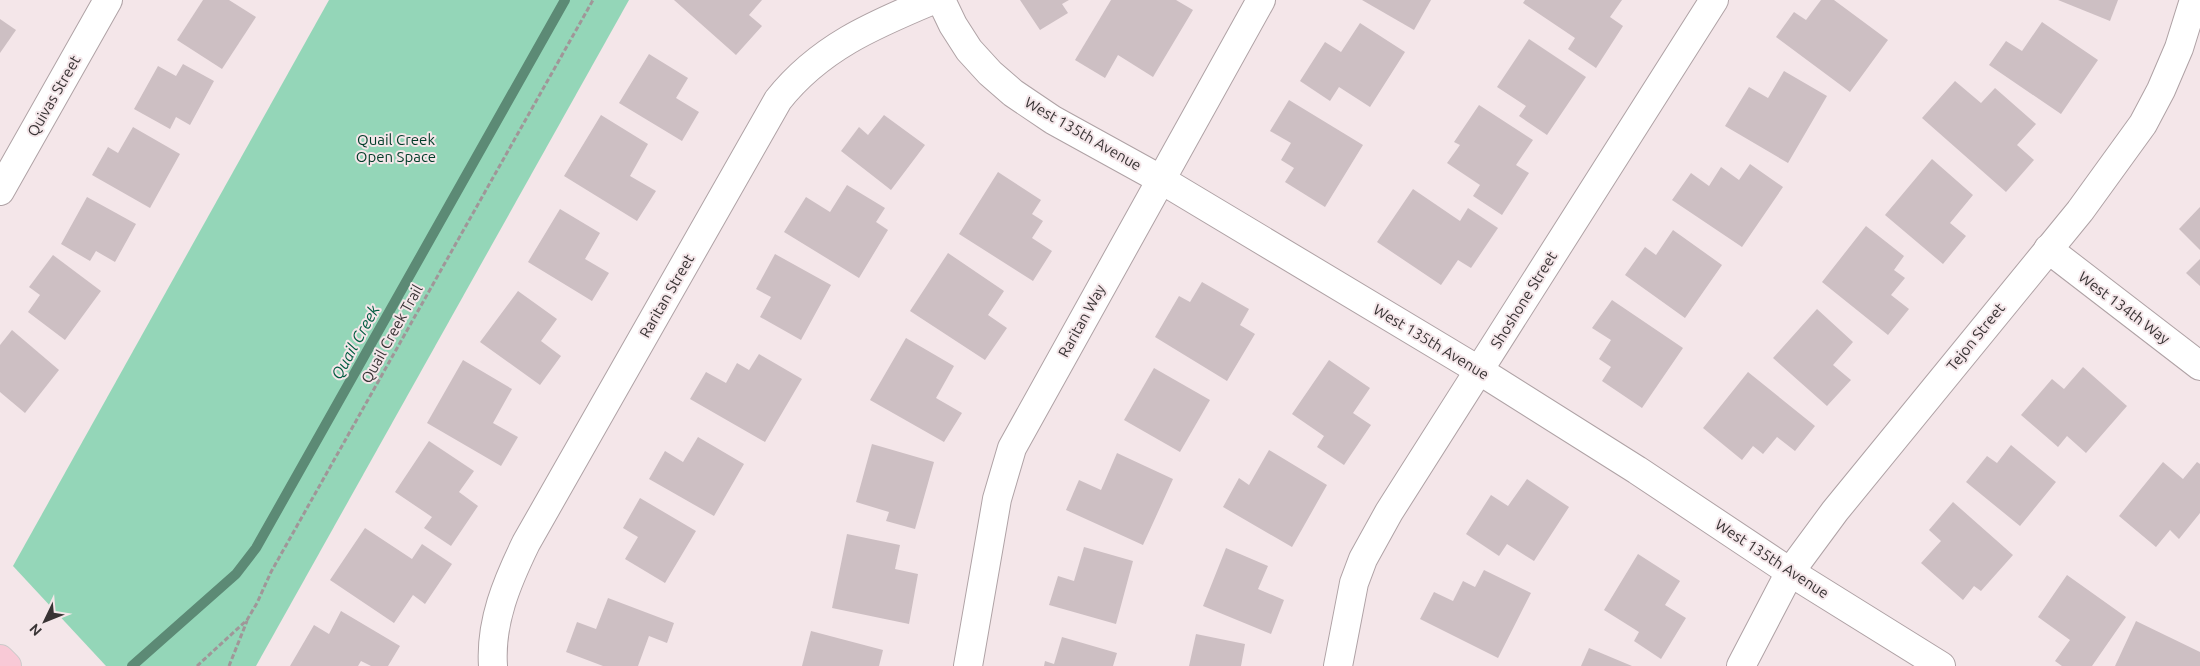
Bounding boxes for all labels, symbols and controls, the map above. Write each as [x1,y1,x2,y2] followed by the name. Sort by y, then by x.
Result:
[24,52,84,139] street label: Quivas Street
[1022,93,1144,174] street label: West 135th Avenue
[356,131,436,165] park label: Quail Creek Open Space
[1487,248,1560,351] street label: Shoshone Street
[636,251,697,341] street label: Raritan Street
[2075,268,2173,347] street label: West 134th Way
[357,281,427,387] street label: Quail Creek Trail
[1055,281,1108,360] street label: Raritan Way
[1943,299,2008,374] street label: Tejon Street
[1370,300,1492,383] street label: West 135th Avenue
[327,301,383,383] water label: Quail Creek
[1712,516,1832,602] street label: West 135th Avenue
[20,596,70,646] north arrow
[26,621,45,639] text: N

